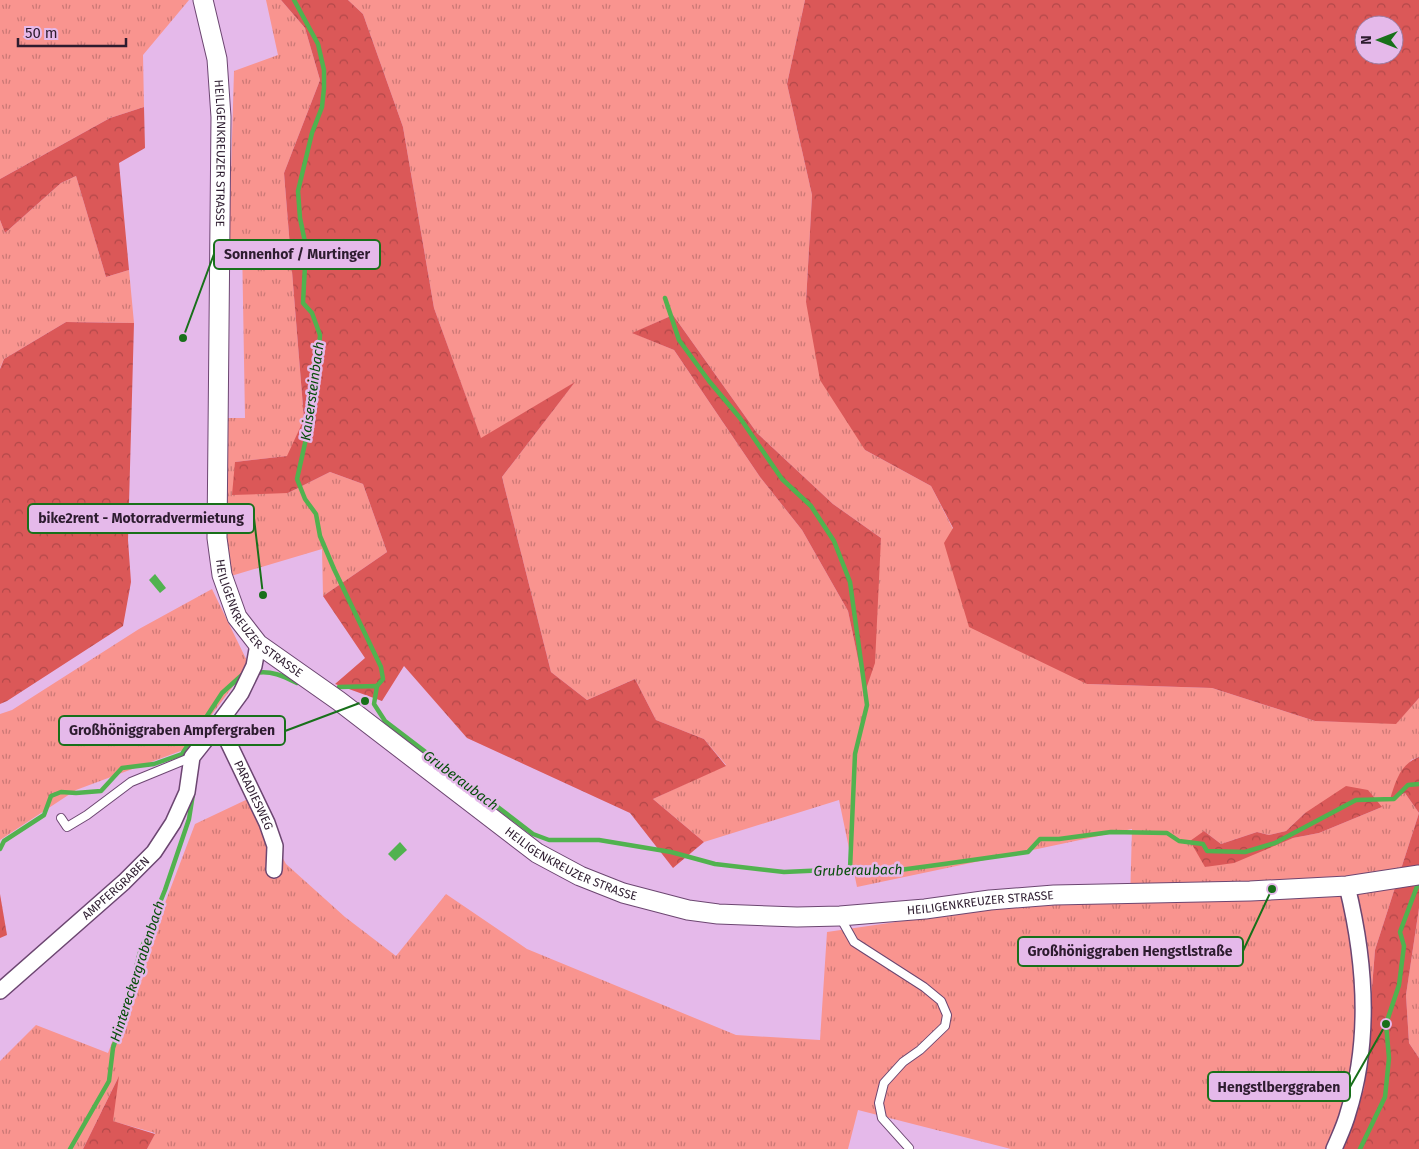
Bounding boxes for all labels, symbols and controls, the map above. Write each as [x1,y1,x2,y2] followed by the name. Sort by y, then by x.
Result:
[18,15,125,47] scale bar
[1354,15,1404,65] north arrow
[25,24,58,42] text: 50 m
[1358,35,1375,45] text: N
[211,79,228,227] street label: HEILIGENKREUZER STRASSE
[214,240,380,269] callout: Sonnenhof / Murtinger
[224,246,370,263] text: Sonnenhof / Murtinger
[297,340,328,442] water label: Kaisersteinbach
[28,504,254,533] callout: bike2rent - Motorradvermietung
[38,510,244,527] text: bike2rent - Motorradvermietung
[213,558,305,680] street label: HEILIGENKREUZER STRASSE
[59,716,285,745] callout: Großhöniggraben Ampfergraben
[69,722,275,739] text: Großhöniggraben Ampfergraben
[420,747,501,814] water label: Gruberaubach
[231,758,276,832] street label: PARADIESWEG
[502,824,639,903] street label: HEILIGENKREUZER STRASSE
[79,854,152,922] street label: AMPFERGRABEN
[813,861,903,880] water label: Gruberaubach
[906,888,1054,917] street label: HEILIGENKREUZER STRASSE
[107,899,168,1044] water label: Hintereckergrabenbach
[1018,937,1243,966] callout: Großhöniggraben Hengstlstraße
[1028,943,1233,960] text: Großhöniggraben Hengstlstraße
[1208,1072,1350,1101] callout: Hengstlberggraben
[1218,1079,1340,1096] text: Hengstlberggraben

